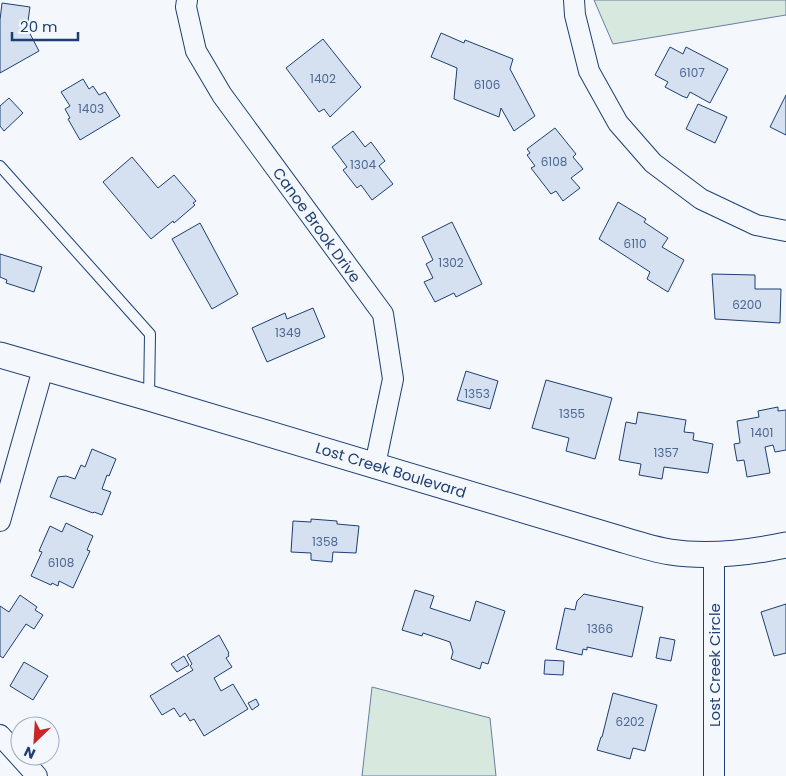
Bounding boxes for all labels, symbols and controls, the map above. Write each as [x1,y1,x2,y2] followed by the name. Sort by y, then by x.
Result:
[12,10,79,42] scale bar
[20,16,58,37] text: 20 m
[679,64,705,81] house number: 6107
[310,70,336,87] house number: 1402
[474,76,500,93] house number: 6106
[78,100,104,117] house number: 1403
[541,153,567,170] house number: 6108
[350,156,376,173] house number: 1304
[268,163,366,287] street label: Canoe Brook Drive
[624,235,646,252] house number: 6110
[438,254,464,271] house number: 1302
[732,296,762,313] house number: 6200
[275,324,301,341] house number: 1349
[464,385,490,402] house number: 1353
[559,405,585,422] house number: 1355
[751,424,773,441] house number: 1401
[313,437,469,503] street label: Lost Creek Boulevard
[654,444,679,461] house number: 1357
[312,533,338,550] house number: 1358
[48,554,74,571] house number: 6108
[704,603,725,727] street label: Lost Creek Circle
[587,620,613,637] house number: 1366
[616,713,645,730] house number: 6202
[10,716,60,766] north arrow
[21,741,39,764] text: N

